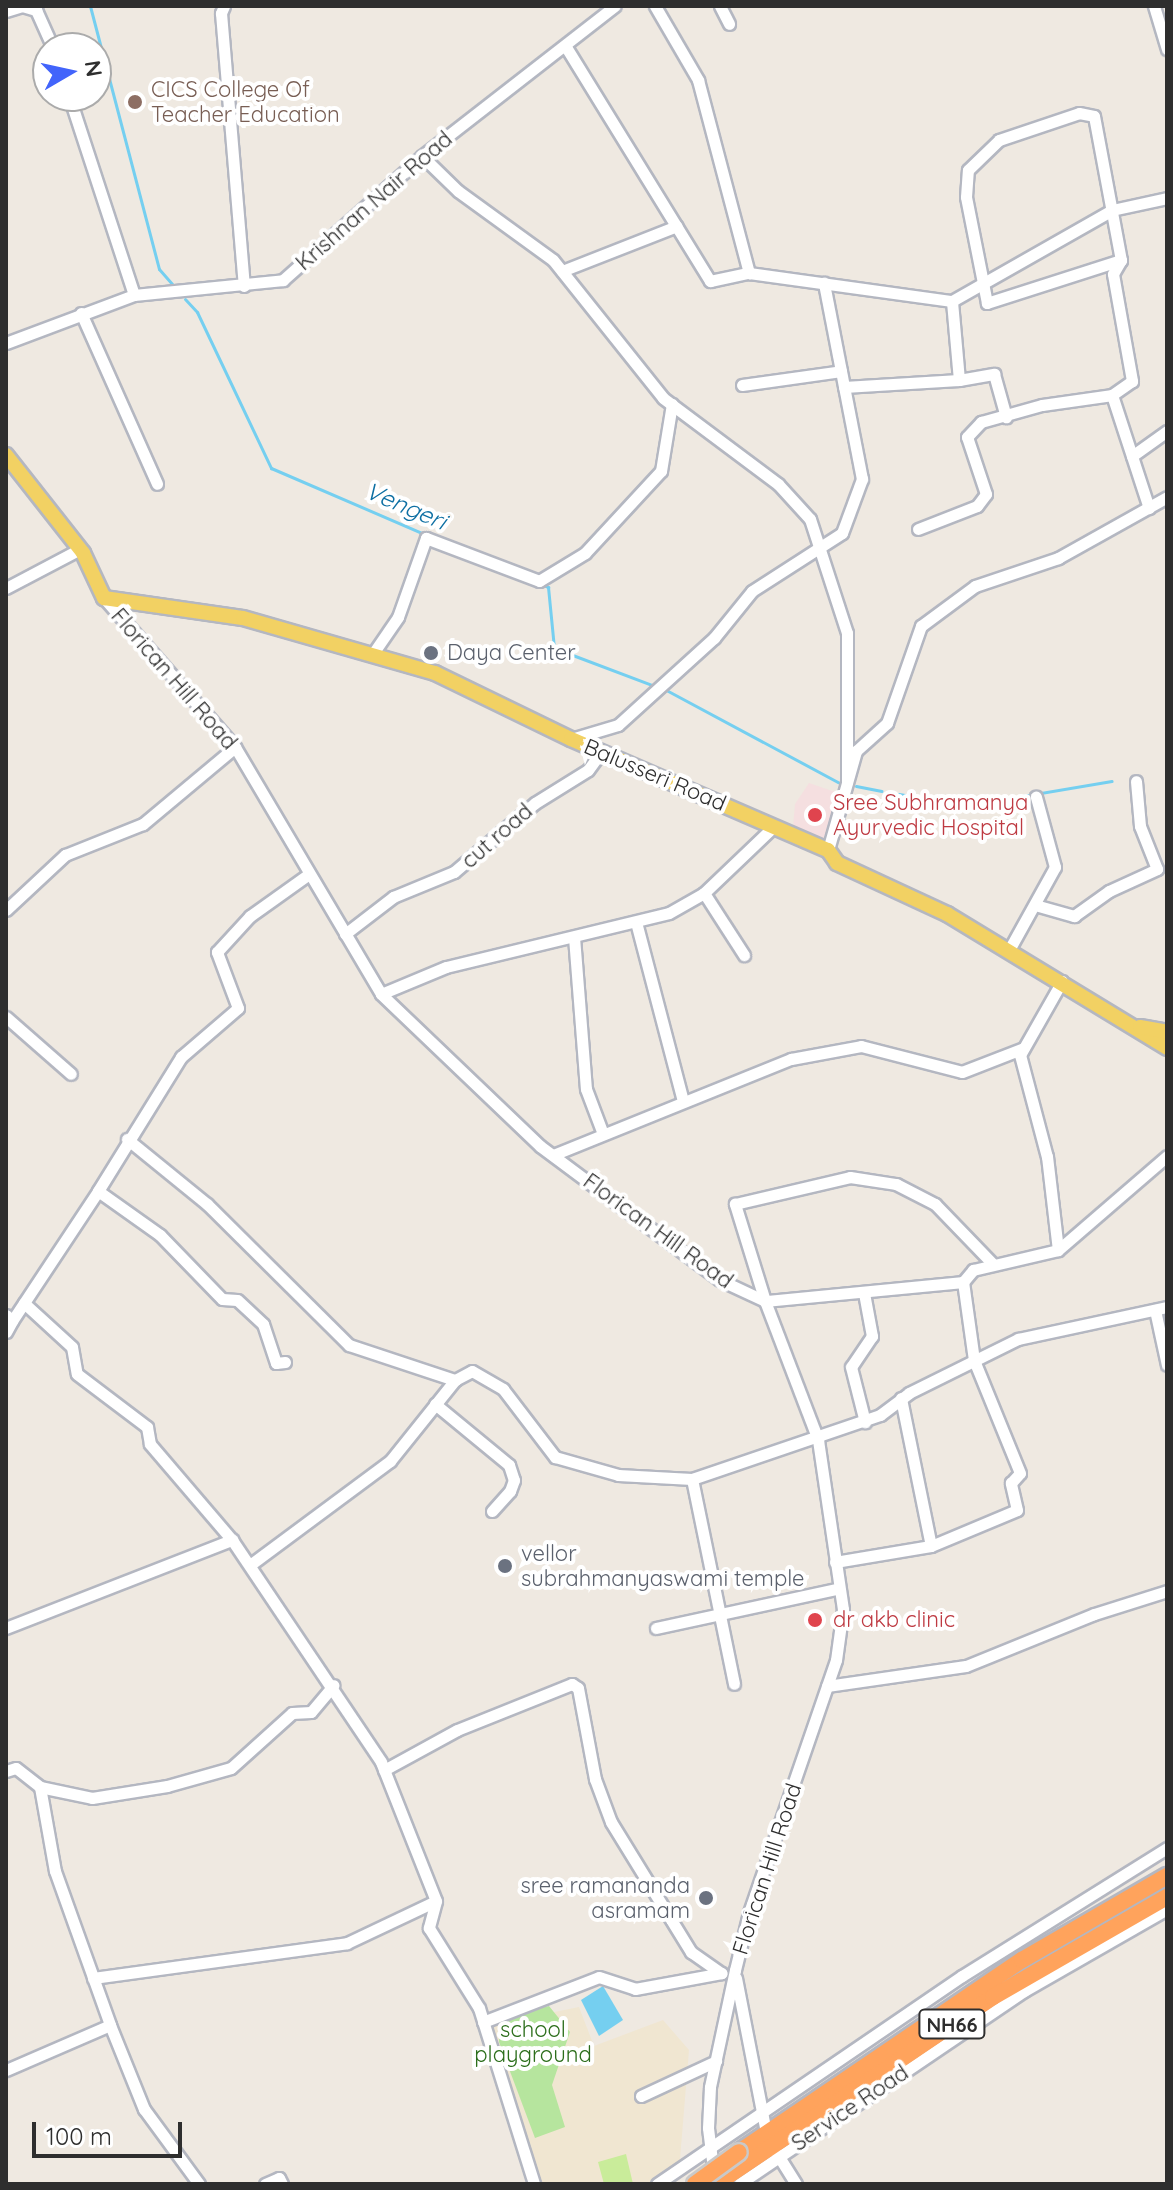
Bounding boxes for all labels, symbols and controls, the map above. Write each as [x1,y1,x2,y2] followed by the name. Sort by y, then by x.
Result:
[32,32,112,112] north arrow
[79,58,109,79] text: N
[151,76,340,128] place label: CICS College Of Teacher Education
[126,93,144,111] marker: CICS College Of Teacher Education
[290,126,458,276] street label: Krishnan Nair Road
[361,476,451,536] water label: Vengeri
[105,603,243,755] street label: Florican Hill Road
[447,640,576,666] place label: Daya Center
[422,644,440,662] marker: Daya Center
[580,733,730,817] street label: Balusseri Road
[833,789,1028,840] place label: Sree Subhramanya Ayurvedic Hospital
[456,798,538,874] street label: cut road
[804,804,826,826] marker: Sree Subhramanya Ayurvedic Hospital
[578,1168,738,1294] street label: Florican Hill Road
[521,1540,805,1592] place label: vellor subrahmanyaswami temple
[496,1557,514,1575] marker: vellor subrahmanyaswami temple
[833,1607,955,1633] place label: dr akb clinic
[804,1609,826,1631] marker: dr akb clinic
[727,1780,807,1958] street label: Florican Hill Road
[520,1872,690,1924] place label: sree ramananda asramam
[697,1889,715,1907] marker: sree ramananda asramam
[918,2008,986,2040] road number: NH66
[474,2016,592,2068] park label: school playground
[787,2059,913,2157] street label: Service Road
[36,2106,186,2156] scale bar
[46,2121,112,2151] text: 100 m

